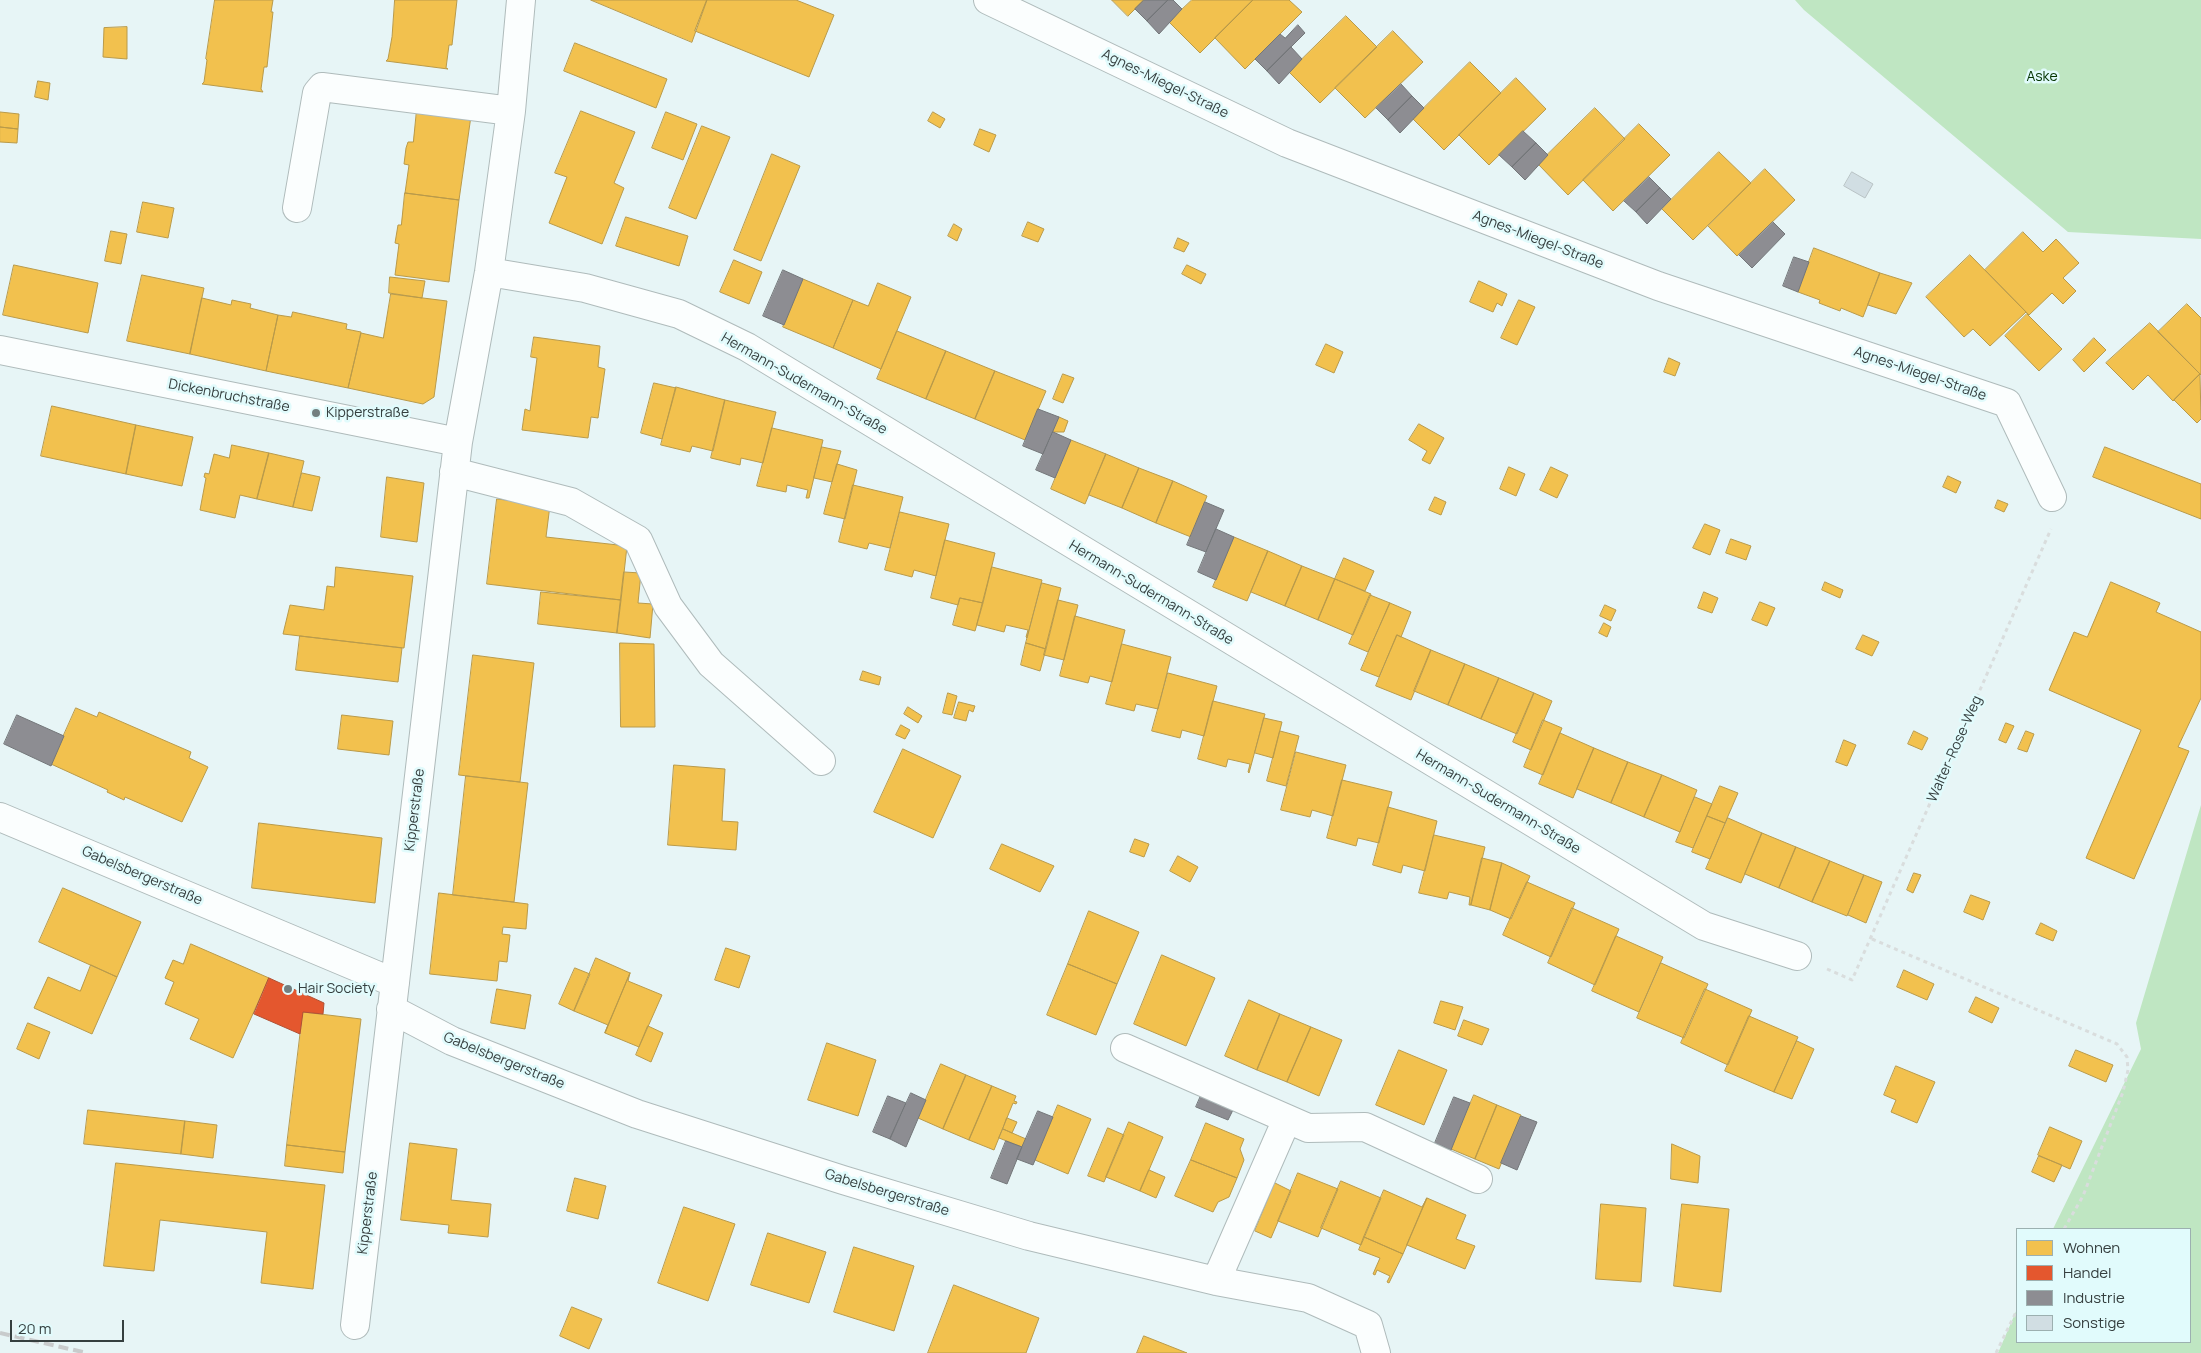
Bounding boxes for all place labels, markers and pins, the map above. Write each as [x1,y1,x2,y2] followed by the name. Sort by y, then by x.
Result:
[326,405,409,421] place label: Kipperstraße
[310,407,322,419] marker: Kipperstraße
[298,981,375,997] place label: Hair Society
[282,983,294,995] marker: Hair Society

